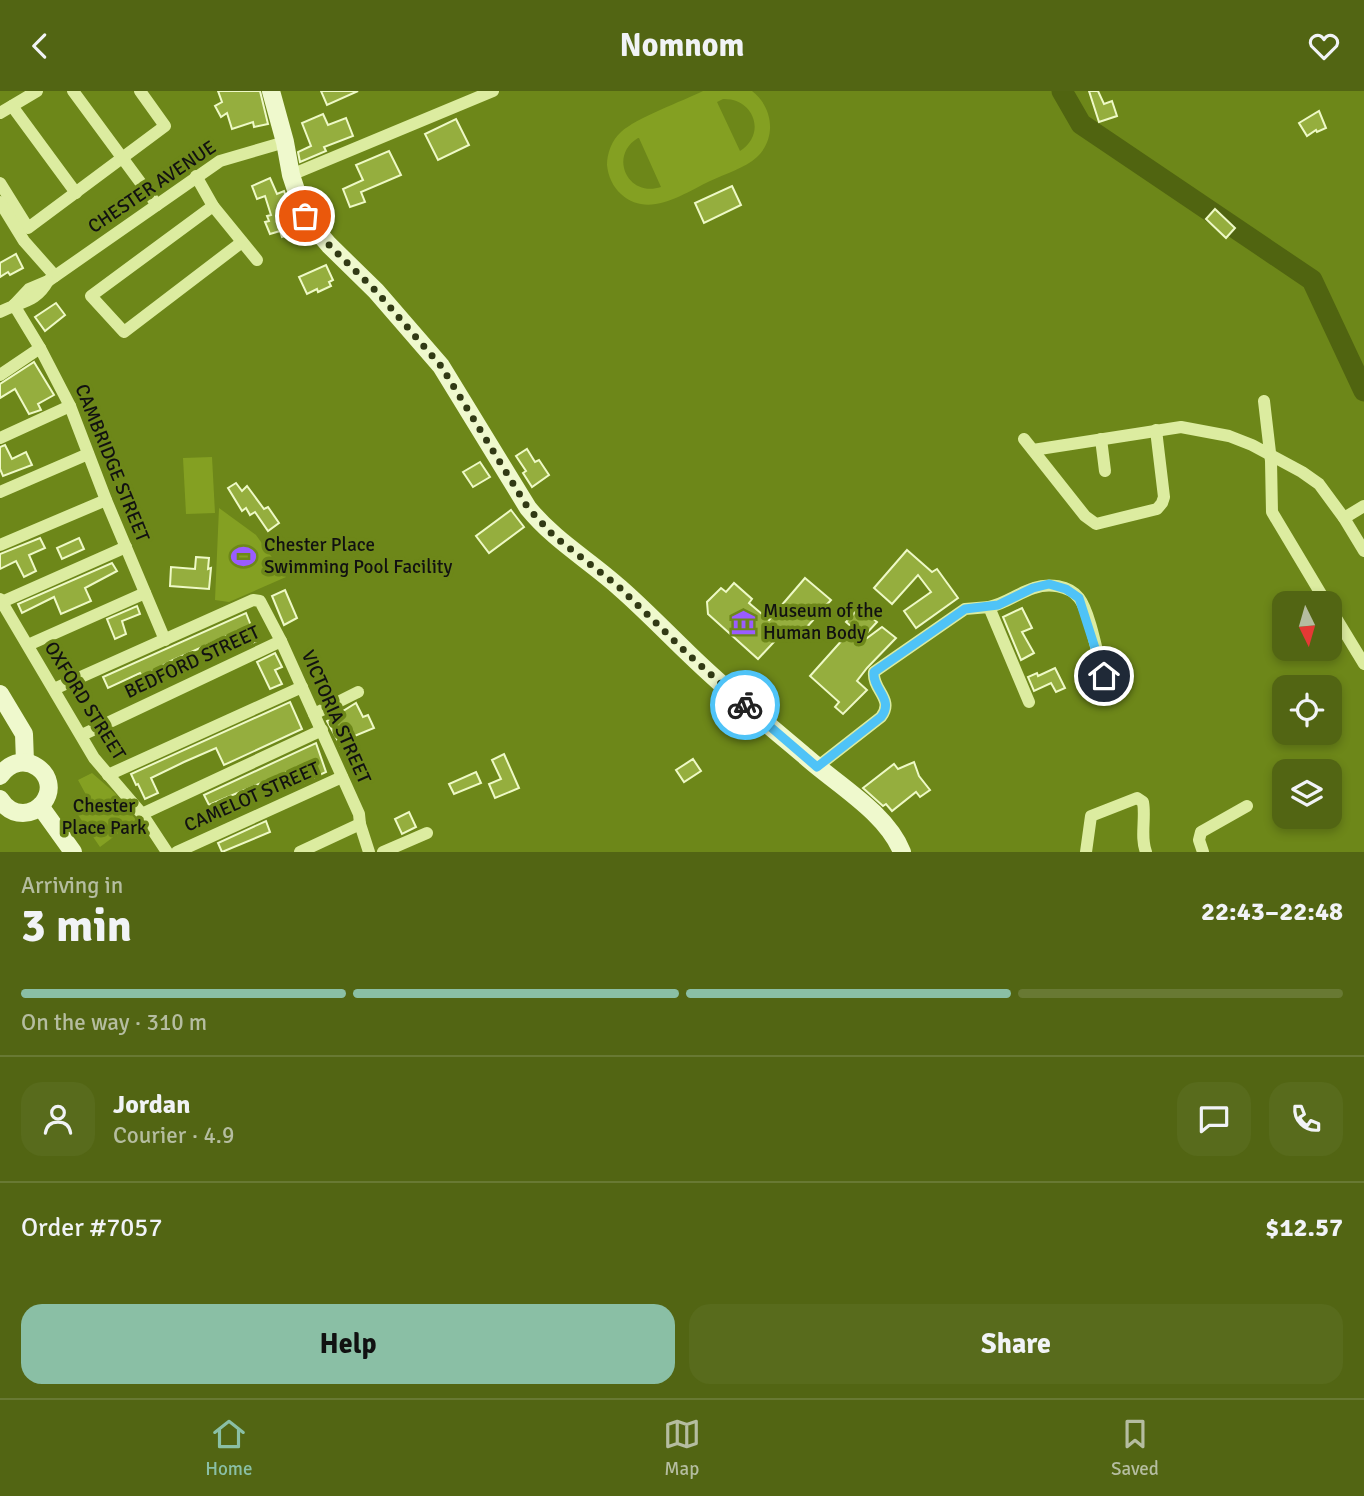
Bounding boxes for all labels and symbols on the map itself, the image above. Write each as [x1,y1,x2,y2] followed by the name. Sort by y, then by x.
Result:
[83,135,221,239] street label: CHESTER AVENUE
[275,186,335,246] pin
[69,381,155,546] street label: CAMBRIDGE STREET
[264,533,453,579] place label: Chester Place Swimming Pool Facility
[230,542,258,570] sports icon: Chester Place Swimming Pool Facility
[1272,591,1342,661] north arrow
[763,599,883,645] place label: Museum of the Human Body
[729,608,757,636] museum icon: Museum of the Human Body
[121,620,264,704] street label: BEDFORD STREET
[39,637,131,765] street label: OXFORD STREET
[296,646,376,788] street label: VICTORIA STREET
[1074,646,1134,706] pin
[710,670,780,740] courier
[181,756,324,838] street label: CAMELOT STREET
[61,794,147,840] park label: Chester Place Park

